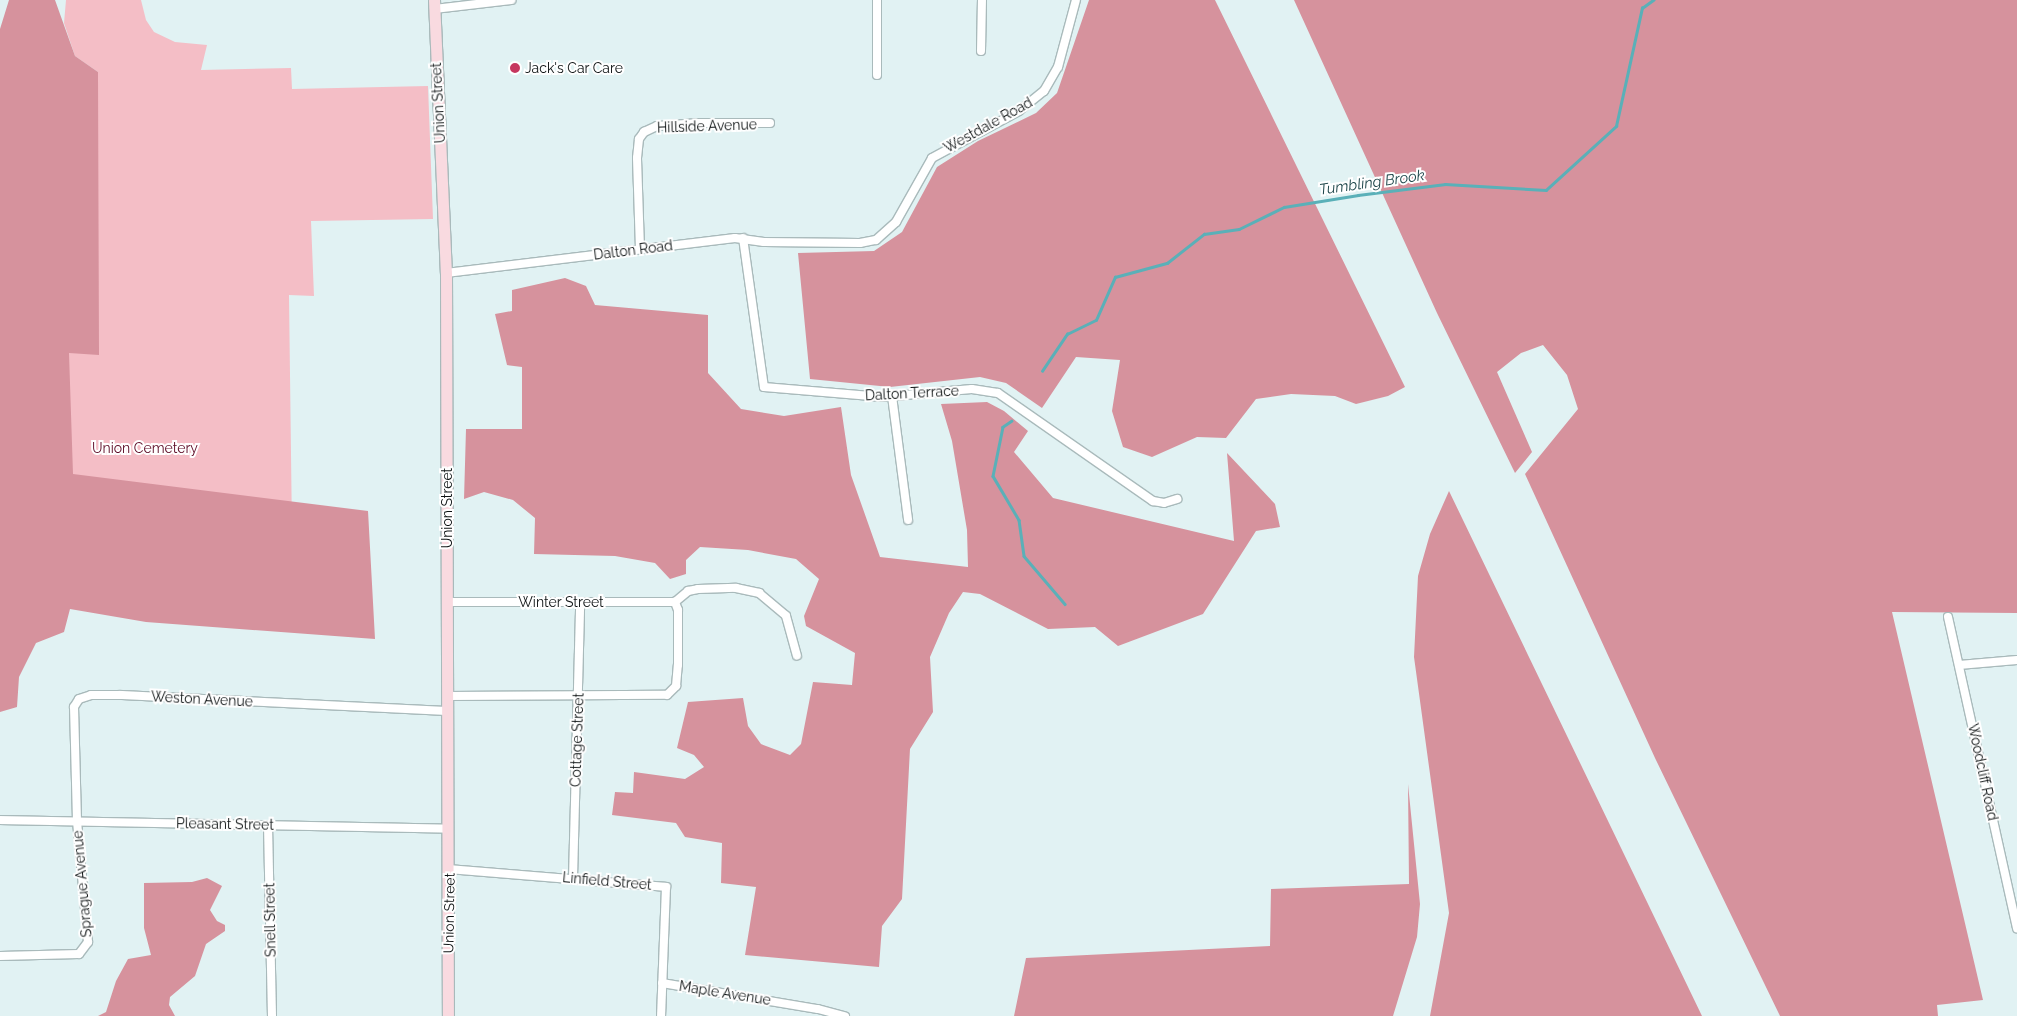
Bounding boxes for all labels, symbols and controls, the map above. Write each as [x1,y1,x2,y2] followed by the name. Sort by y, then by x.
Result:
[525,60,623,76] place label: Jack's Car Care
[428,62,448,144] street label: Union Street
[509,62,521,74] marker: Jack's Car Care
[941,94,1035,156] street label: Westdale Road
[657,116,757,136] street label: Hillside Avenue
[1318,167,1426,199] water label: Tumbling Brook
[592,237,674,263] street label: Dalton Road
[864,382,960,404] street label: Dalton Terrace
[92,440,198,456] park label: Union Cemetery
[439,468,455,548] street label: Union Street
[518,594,604,610] street label: Winter Street
[150,688,254,710] street label: Weston Avenue
[567,693,587,787] street label: Cottage Street
[1965,722,2001,822] street label: Woodcliff Road
[176,815,274,833] street label: Pleasant Street
[69,830,95,938] street label: Sprague Avenue
[562,869,652,893] street label: Linfield Street
[440,873,458,953] street label: Union Street
[261,882,279,958] street label: Snell Street
[678,977,772,1009] street label: Maple Avenue

